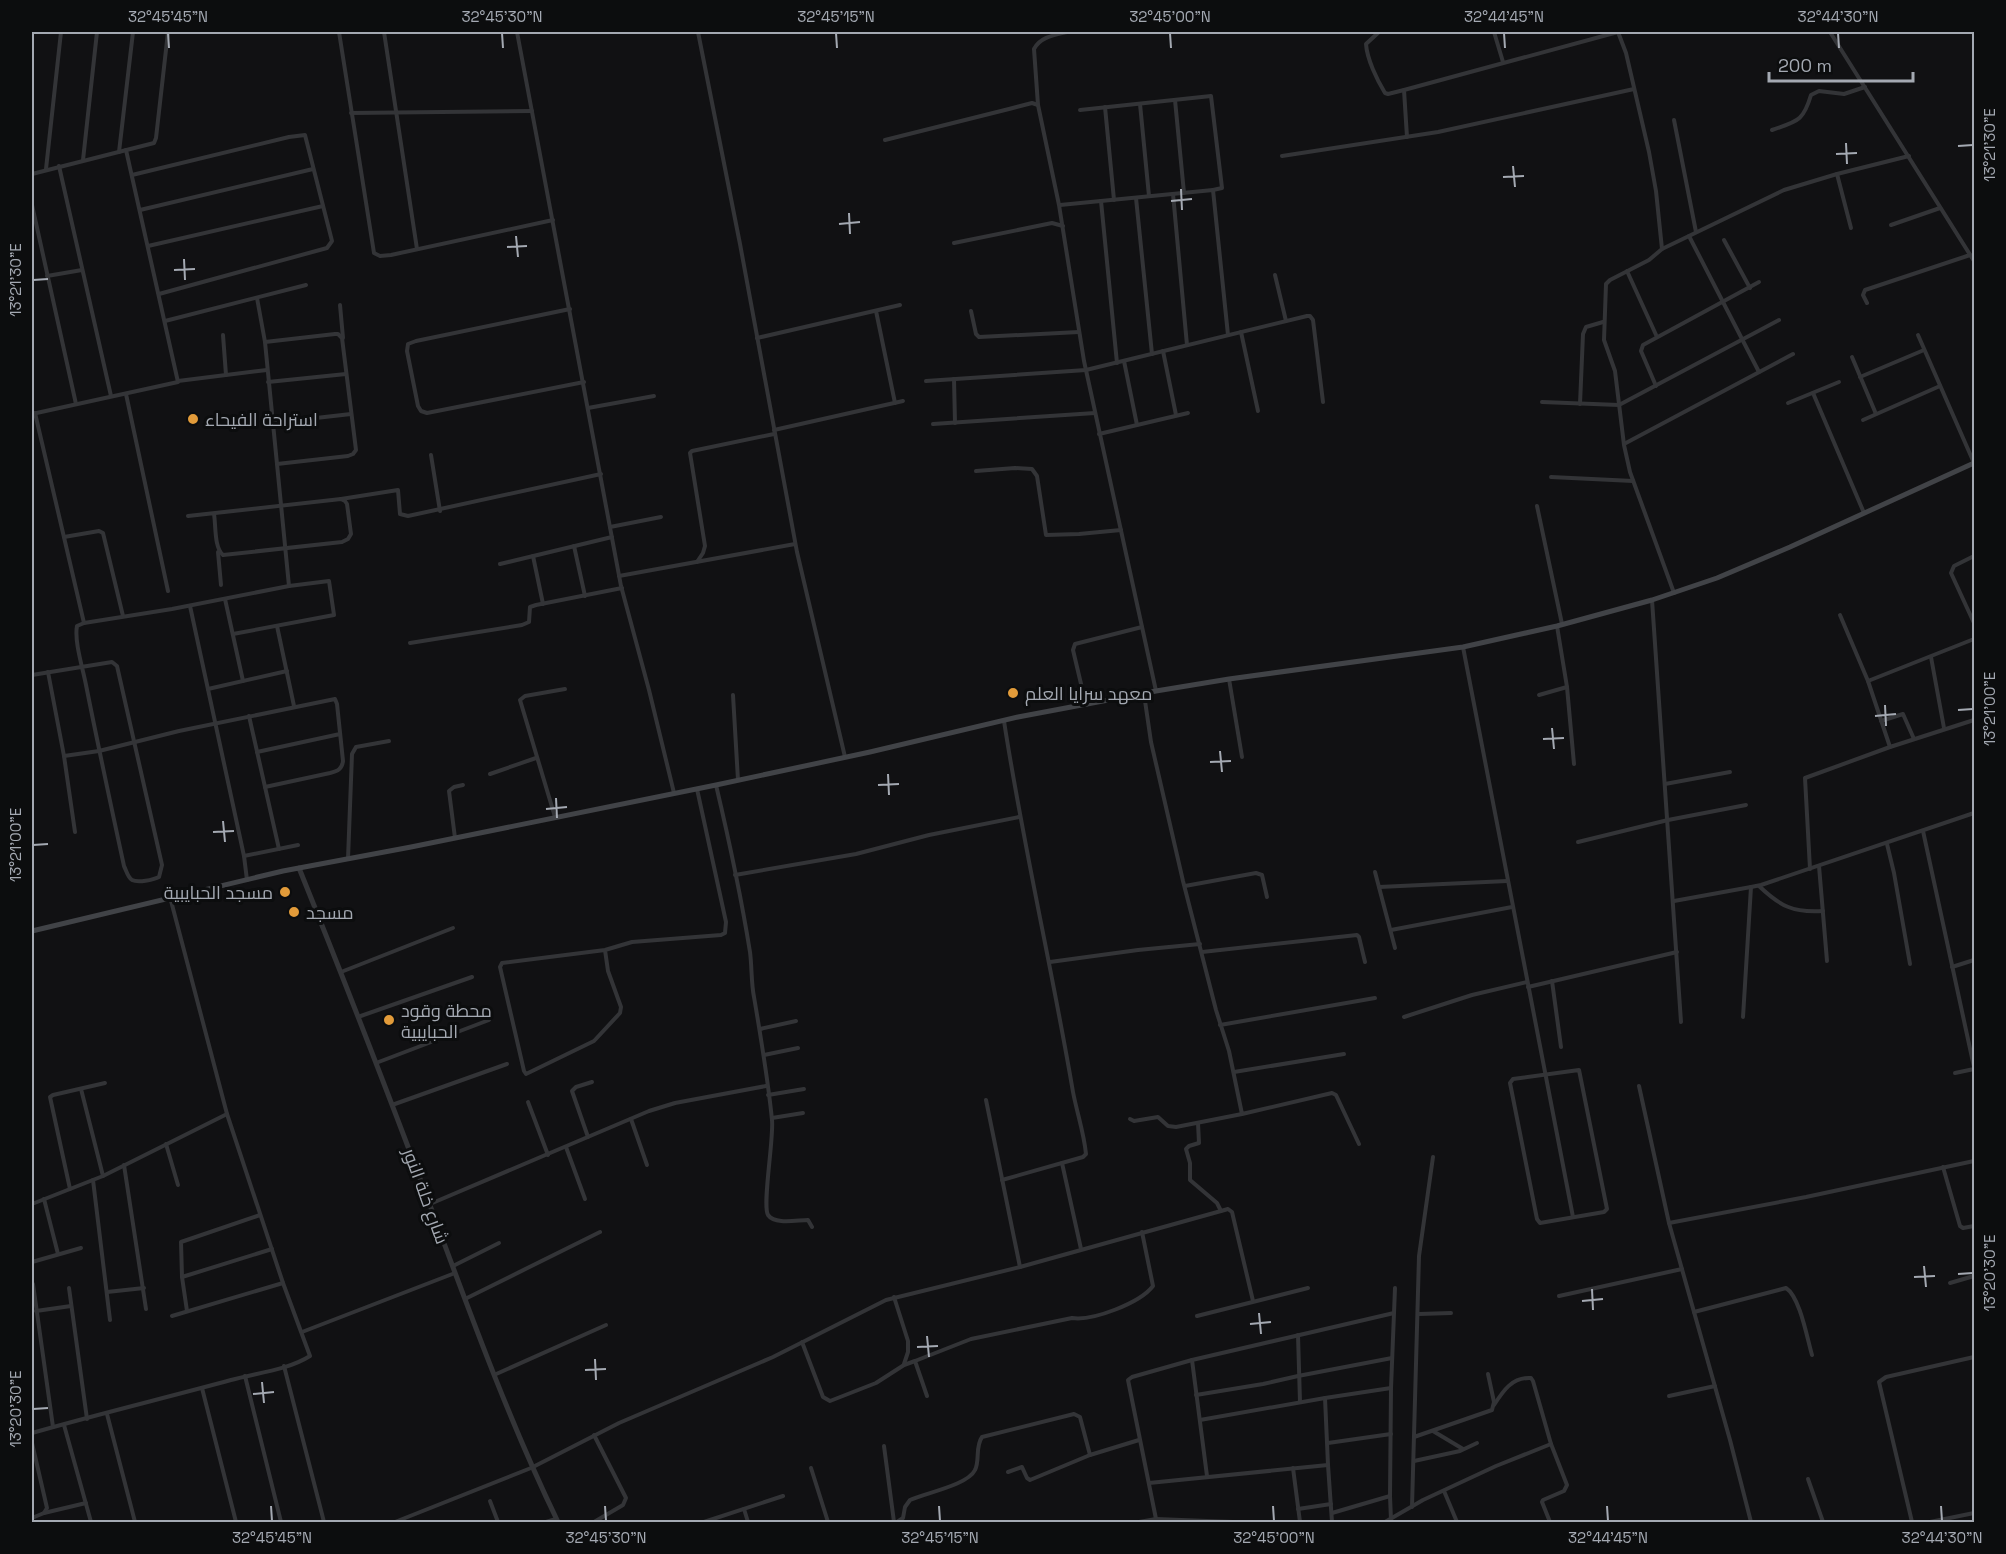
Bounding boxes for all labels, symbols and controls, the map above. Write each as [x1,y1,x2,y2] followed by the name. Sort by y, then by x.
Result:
[128,7,208,26] text: 32°45'45"N
[462,7,542,26] text: 32°45'30"N
[797,7,875,26] text: 32°45'15"N
[1129,7,1211,26] text: 32°45'00"N
[1464,7,1544,26] text: 32°44'45"N
[1798,7,1878,26] text: 32°44'30"N
[1769,45,1913,83] scale bar
[1778,54,1832,77] text: 200 m
[1980,108,1999,182] text: 13°21'30"E
[6,243,25,317] text: 13°21'30"E
[205,408,318,431] place label: استراحة الفيحاء
[186,412,200,426] marker: استراحة الفيحاء
[1980,672,1999,746] text: 13°21'00"E
[1025,682,1152,706] place label: معهد سرايا العلم
[1006,686,1020,700] marker: معهد سرايا العلم
[6,808,25,882] text: 13°21'00"E
[164,881,273,904] place label: مسجد الحبايبية
[278,885,292,899] marker: مسجد الحبايبية
[306,901,354,924] place label: مسجد
[287,905,301,919] marker: مسجد
[401,999,492,1043] place label: محطة وقود الحبايبية
[382,1013,396,1027] marker: محطة وقود الحبايبية
[397,1144,454,1247] street label: شارع خلة النور
[1980,1235,1999,1311] text: 13°20'30"E
[6,1371,25,1447] text: 13°20'30"E
[232,1528,312,1547] text: 32°45'45"N
[566,1528,646,1547] text: 32°45'30"N
[901,1528,979,1547] text: 32°45'15"N
[1233,1528,1315,1547] text: 32°45'00"N
[1568,1528,1648,1547] text: 32°44'45"N
[1902,1528,1982,1547] text: 32°44'30"N

